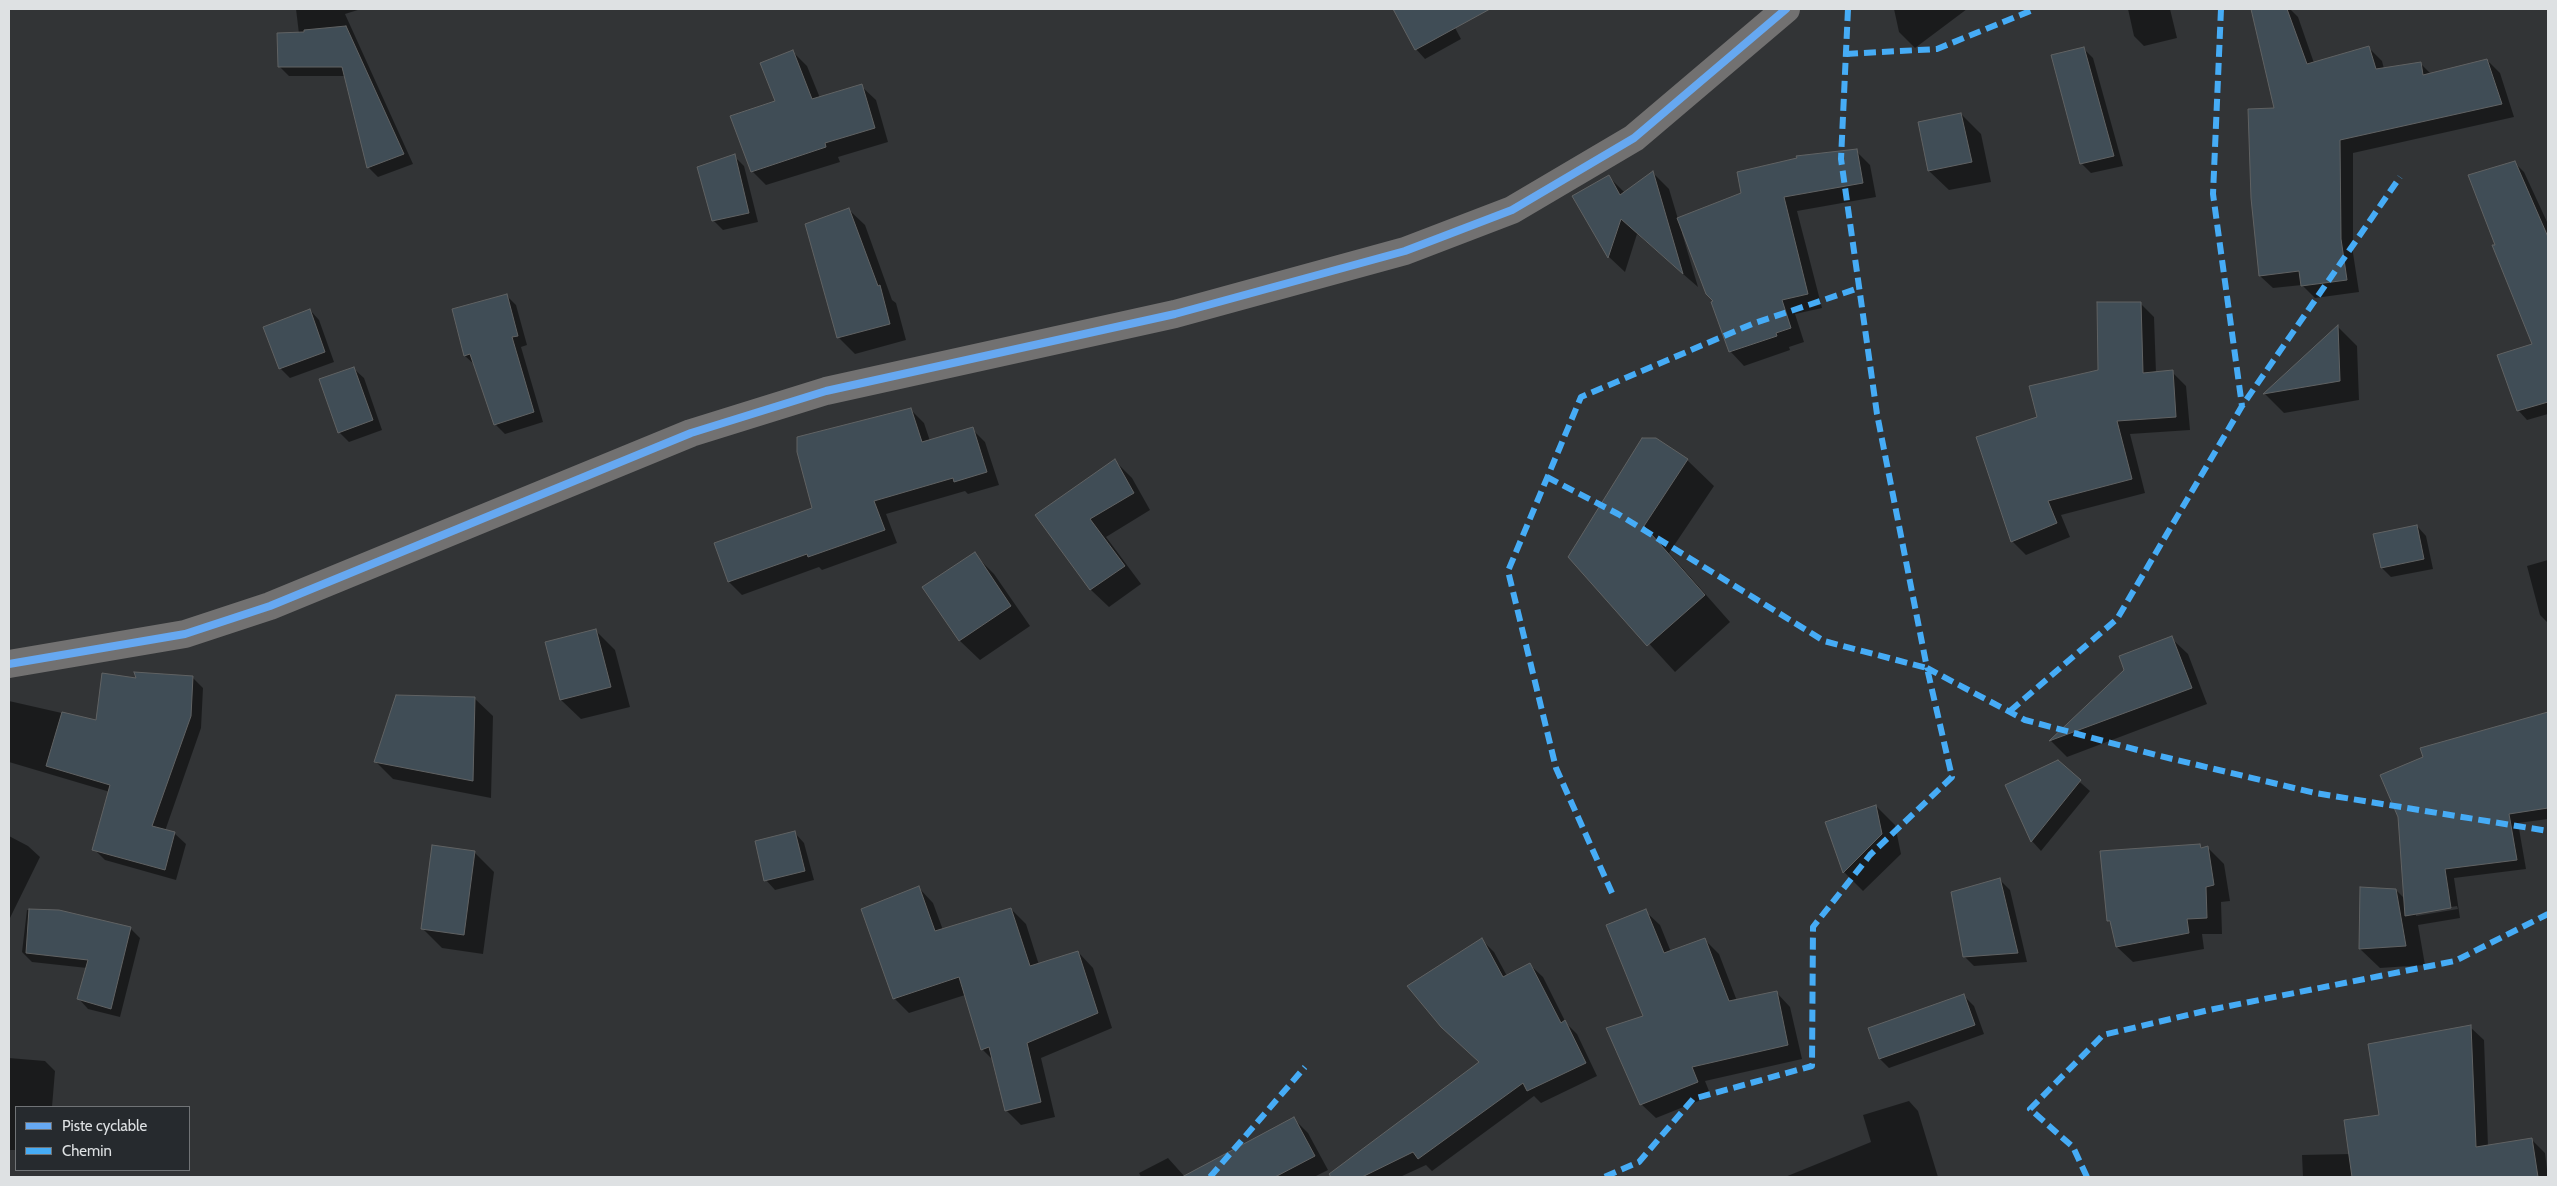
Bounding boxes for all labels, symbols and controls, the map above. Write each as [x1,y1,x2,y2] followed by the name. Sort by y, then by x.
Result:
[15,1106,190,1171] legend
[62,1117,147,1135] text: Piste cyclable
[62,1142,112,1160] text: Chemin

